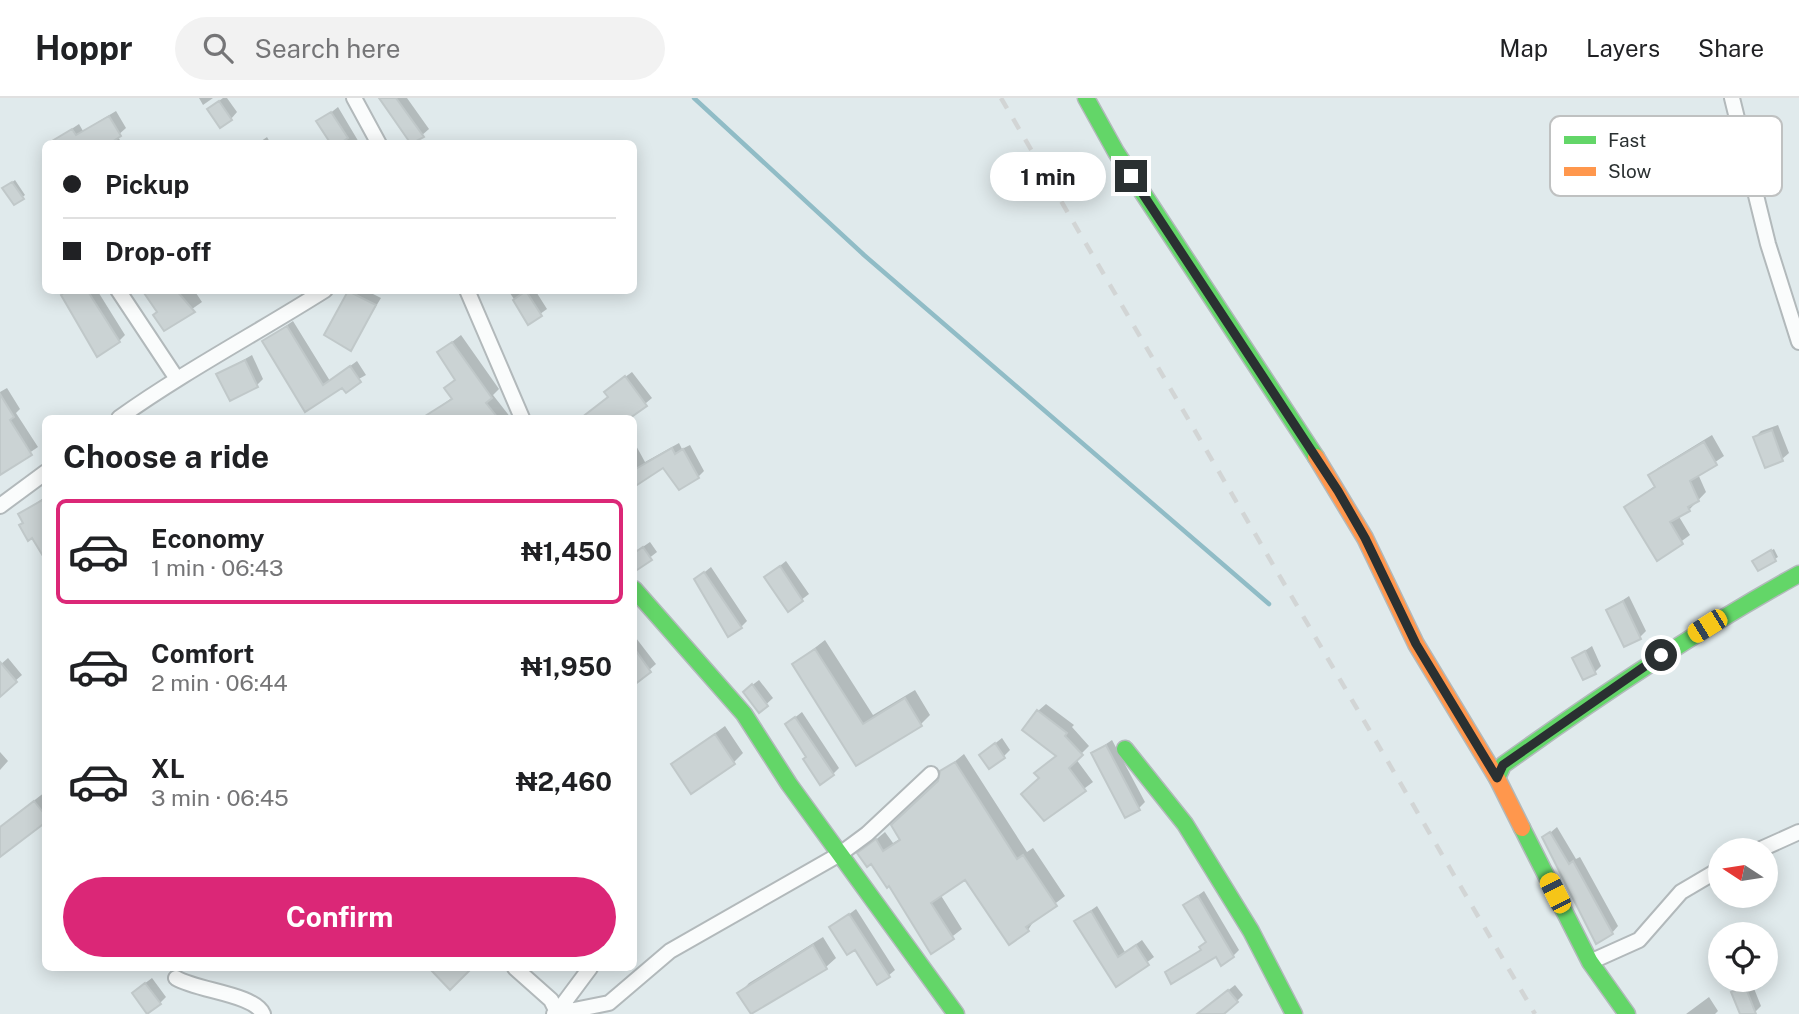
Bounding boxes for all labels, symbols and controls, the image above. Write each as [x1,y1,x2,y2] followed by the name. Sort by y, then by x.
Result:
[175,17,665,80] search box
[35,29,133,67] text: Hoppr
[199,29,237,67] icon: search
[255,33,401,64] text: Search here
[1499,34,1548,62] text: Map
[1586,34,1660,62] text: Layers
[1698,34,1764,62] text: Share
[1550,116,1782,196] legend
[1608,129,1646,151] text: Fast
[991,152,1106,200] callout: 1 min
[1115,160,1147,192] route end
[1608,160,1652,182] text: Slow
[1020,163,1076,190] text: 1 min
[105,169,189,200] text: Pickup
[105,236,211,267] text: Drop-off
[63,438,269,475] text: Choose a ride
[67,520,130,583] icon: car
[151,523,264,554] text: Economy
[521,536,612,567] text: ₦1,450
[151,554,284,581] text: 1 min · 06:43
[1684,606,1731,646] car
[67,635,130,698] icon: car
[151,638,254,669] text: Comfort
[1645,639,1677,671] route start
[521,651,612,682] text: ₦1,950
[151,669,288,696] text: 2 min · 06:44
[67,750,130,813] icon: car
[151,753,185,784] text: XL
[516,766,612,797] text: ₦2,460
[151,784,289,811] text: 3 min · 06:45
[1708,838,1778,908] north arrow
[1708,838,1778,992] map controls
[1537,870,1574,916] car
[63,877,616,957] button: Confirm
[1708,922,1778,992] button: locate

